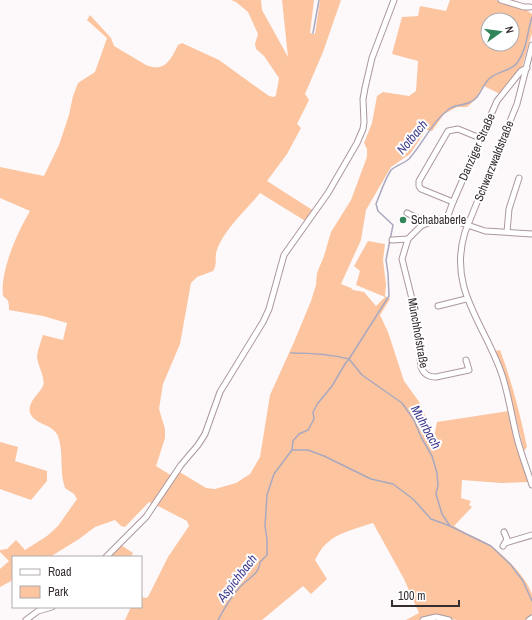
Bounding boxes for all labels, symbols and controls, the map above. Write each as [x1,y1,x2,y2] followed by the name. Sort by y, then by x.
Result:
[480,12,520,52] north arrow
[502,25,517,34] text: N
[455,111,499,183] street label: Danziger Straße
[393,116,431,158] water label: Notbach
[471,118,517,204] street label: Schwarzwaldstraße
[411,212,466,228] place label: Schababerle
[398,215,408,225] marker: Schababerle
[404,297,432,369] street label: Münchhofstraße
[407,402,445,452] water label: Muhrbach
[213,551,261,606] water label: Aspichbach
[12,556,142,608] legend
[48,564,72,580] text: Road
[392,582,459,608] scale bar
[48,584,68,600] text: Park
[398,588,425,604] text: 100 m

